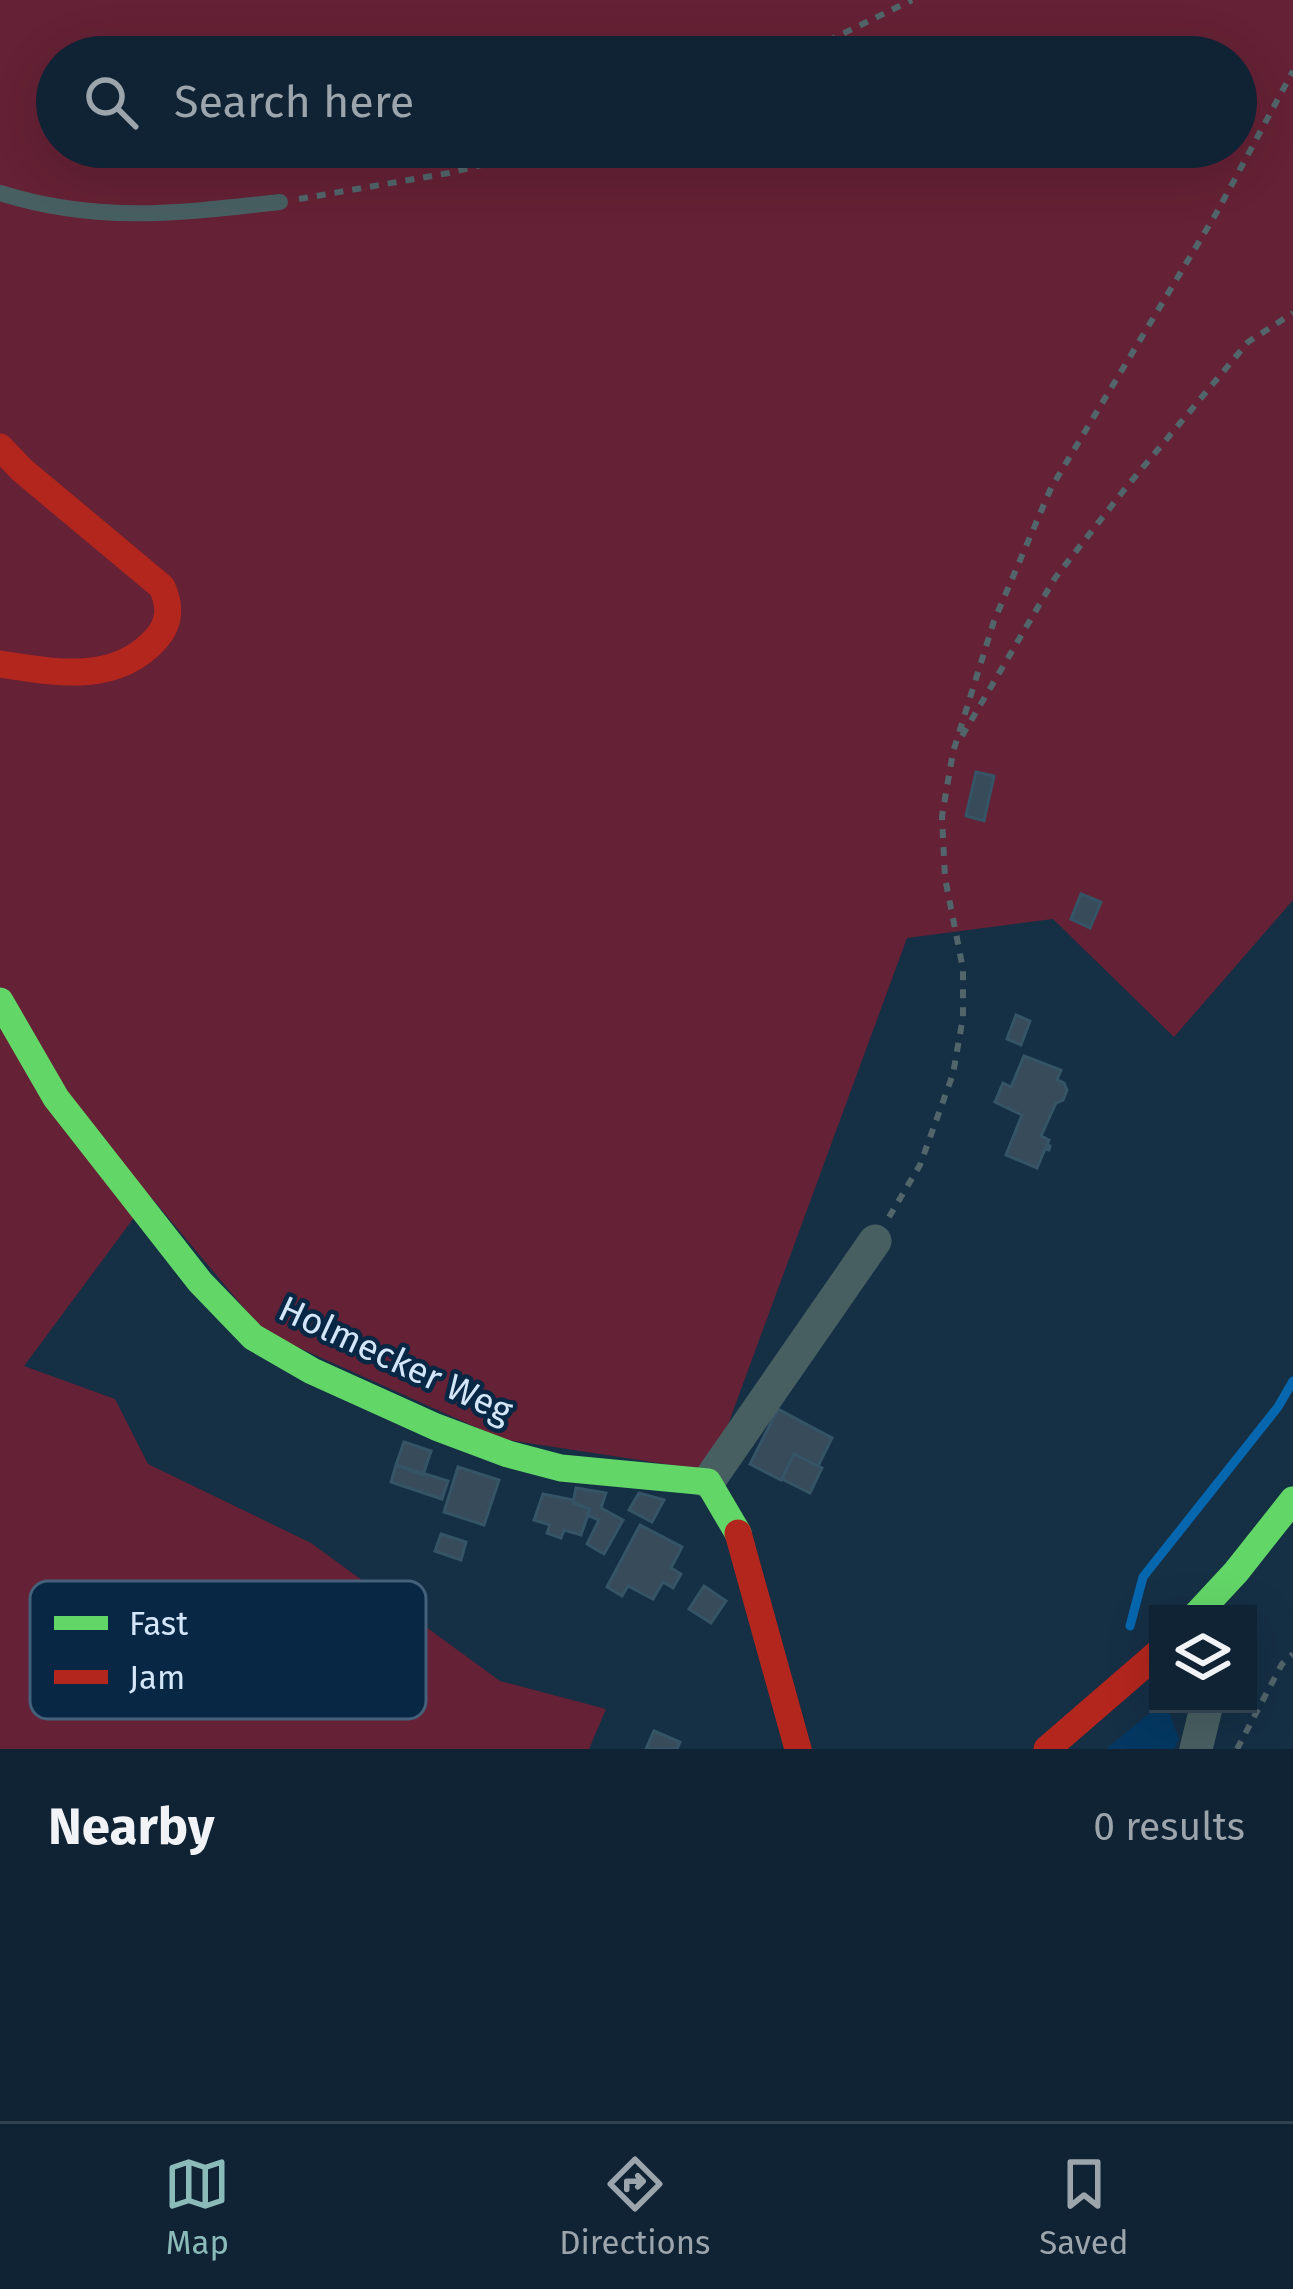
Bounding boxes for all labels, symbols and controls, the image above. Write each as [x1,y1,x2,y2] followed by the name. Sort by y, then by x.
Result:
[36,36,1257,168] search box
[78,69,144,135] icon: search
[174,75,414,129] text: Search here
[272,1287,520,1433] street label: Holmecker Weg
[30,1581,426,1719] legend
[129,1604,188,1644] text: Fast
[1149,1605,1257,1713] map controls
[1149,1605,1257,1713] button: layers
[129,1658,185,1698] text: Jam
[48,1796,214,1858] text: Nearby
[1093,1804,1245,1850] text: 0 results
[164,2151,230,2263] tab: Map
[559,2151,711,2263] tab: Directions
[1039,2151,1129,2263] tab: Saved

